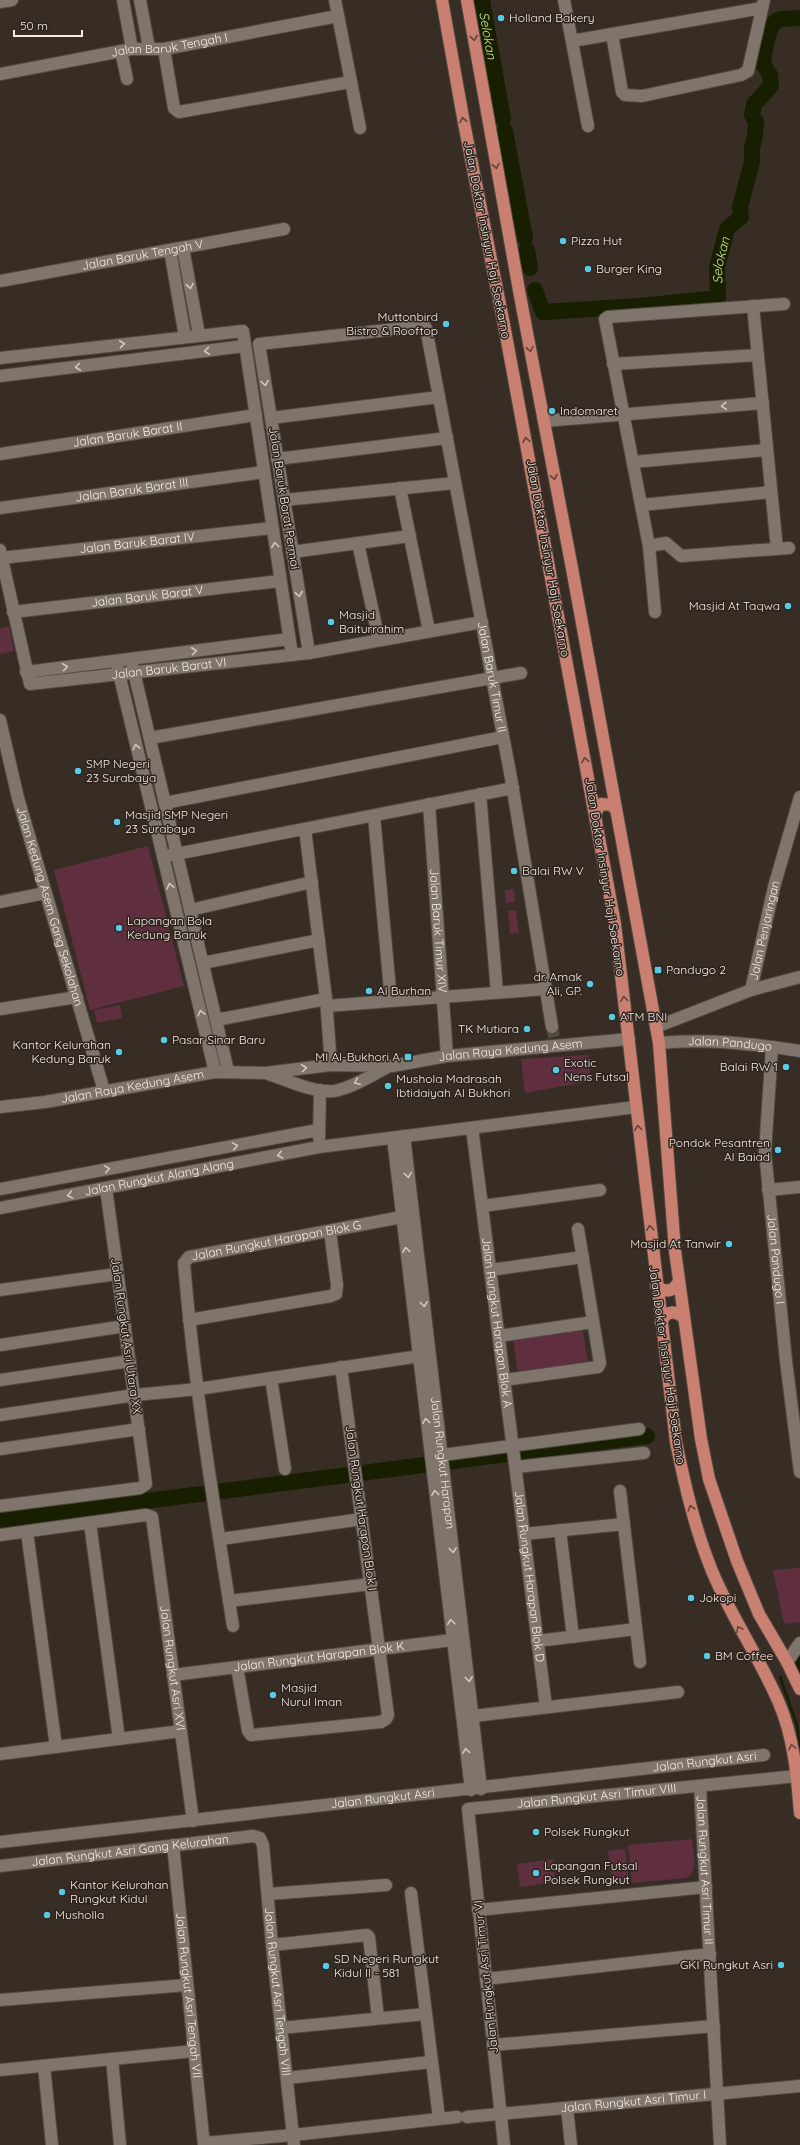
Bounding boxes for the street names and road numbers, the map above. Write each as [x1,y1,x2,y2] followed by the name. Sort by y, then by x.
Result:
[110,29,229,60] street label: Jalan Baruk Tengah I
[461,140,514,340] street label: Jalan Doktor Insinyur Haji Soekarno
[81,236,204,273] street label: Jalan Baruk Tengah V
[71,418,183,450] street label: Jalan Baruk Barat II
[266,426,303,570] street label: Jalan Baruk Barat Permai
[524,458,573,658] street label: Jalan Doktor Insinyur Haji Soekarno
[74,474,189,505] street label: Jalan Baruk Barat III
[79,529,196,556] street label: Jalan Baruk Barat IV
[90,582,204,610] street label: Jalan Baruk Barat V
[475,620,510,733] street label: Jalan Baruk Timur II
[110,654,227,682] street label: Jalan Baruk Barat VI
[582,777,629,977] street label: Jalan Doktor Insinyur Haji Soekarno
[14,805,87,1008] street label: Jalan Kedung Asem Gang Sekolahan
[427,868,450,993] street label: Jalan Baruk Timur XIV
[745,879,782,982] street label: Jalan Penjaringan
[688,1033,773,1054] street label: Jalan Pandugo
[437,1035,583,1064] street label: Jalan Raya Kedung Asem
[60,1066,205,1106] street label: Jalan Raya Kedung Asem
[83,1155,235,1199] street label: Jalan Rungkut Alang Alang
[764,1213,788,1305] street label: Jalan Pandugo I
[190,1217,362,1263] street label: Jalan Rungkut Harapan Blok G
[479,1236,516,1409] street label: Jalan Rungkut Harapan Blok A
[108,1257,145,1415] street label: Jalan Rungkut Asri Utara XX
[646,1265,689,1465] street label: Jalan Doktor Insinyur Haji Soekarno
[428,1396,458,1530] street label: Jalan Rungkut Harapan
[342,1424,381,1592] street label: Jalan Rungkut Harapan Blok I
[511,1490,548,1663] street label: Jalan Rungkut Harapan Blok D
[157,1604,189,1731] street label: Jalan Rungkut Asri XVI
[232,1638,405,1674] street label: Jalan Rungkut Harapan Blok K
[651,1748,757,1775] street label: Jalan Rungkut Asri
[516,1780,677,1811] street label: Jalan Rungkut Asri Timur VIII
[330,1785,435,1811] street label: Jalan Rungkut Asri
[694,1795,717,1945] street label: Jalan Rungkut Asri Timur II
[31,1831,230,1869] street label: Jalan Rungkut Asri Gang Kelurahan
[470,1899,501,2055] street label: Jalan Rungkut Asri Timur VI
[262,1907,294,2077] street label: Jalan Rungkut Asri Tengah VIII
[173,1912,205,2079] street label: Jalan Rungkut Asri Tengah VII
[560,2087,707,2115] street label: Jalan Rungkut Asri Timur I

